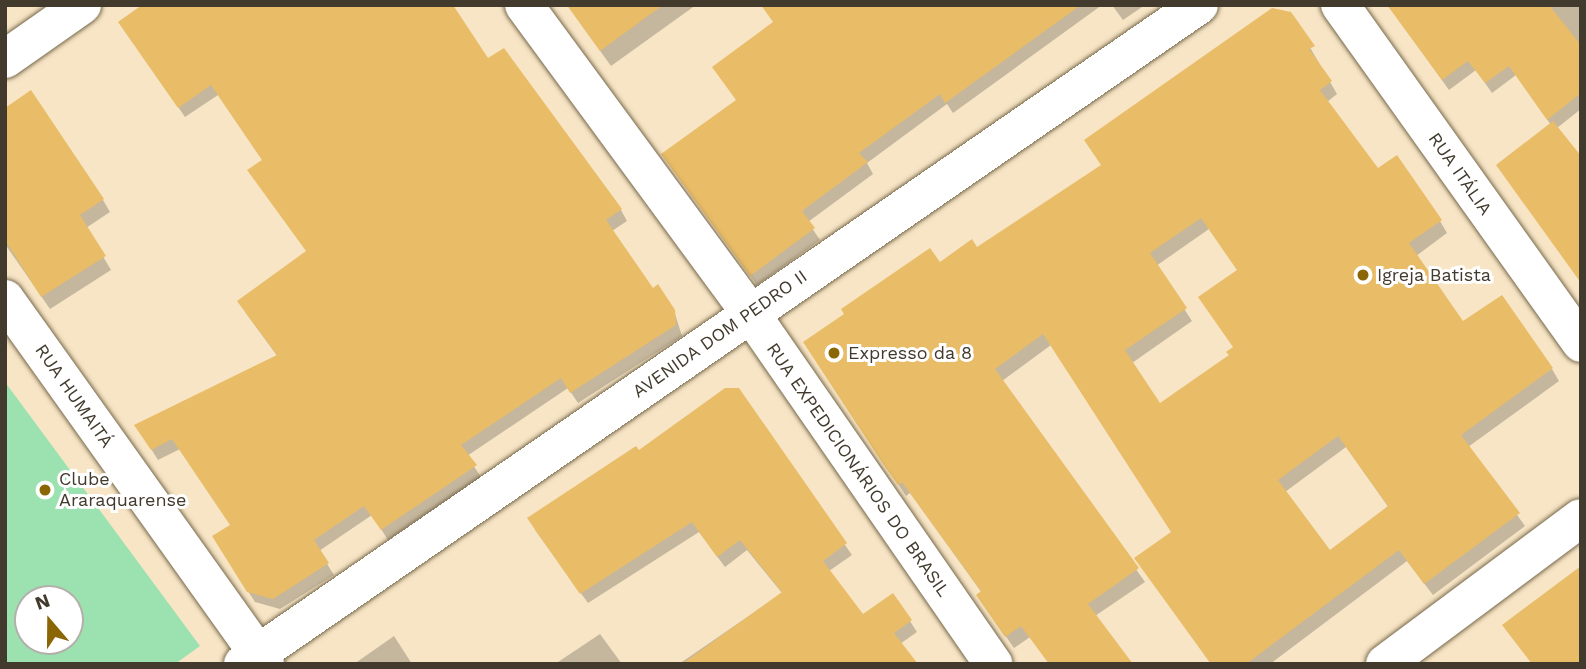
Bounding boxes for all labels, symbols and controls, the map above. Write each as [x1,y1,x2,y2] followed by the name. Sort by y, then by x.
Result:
[1423,128,1497,220] street label: RUA ITÁLIA
[1377,264,1491,286] place label: Igreja Batista
[628,265,812,403] street label: AVENIDA DOM PEDRO II
[1355,267,1371,283] marker: Igreja Batista
[761,339,955,601] street label: RUA EXPEDICIONÁRIOS DO BRASIL
[30,340,118,452] street label: RUA HUMAITÁ
[848,342,972,364] place label: Expresso da 8
[826,345,842,361] marker: Expresso da 8
[59,469,186,512] place label: Clube Araraquarense
[37,482,53,498] marker: Clube Araraquarense
[14,585,84,655] north arrow
[32,588,53,615] text: N

